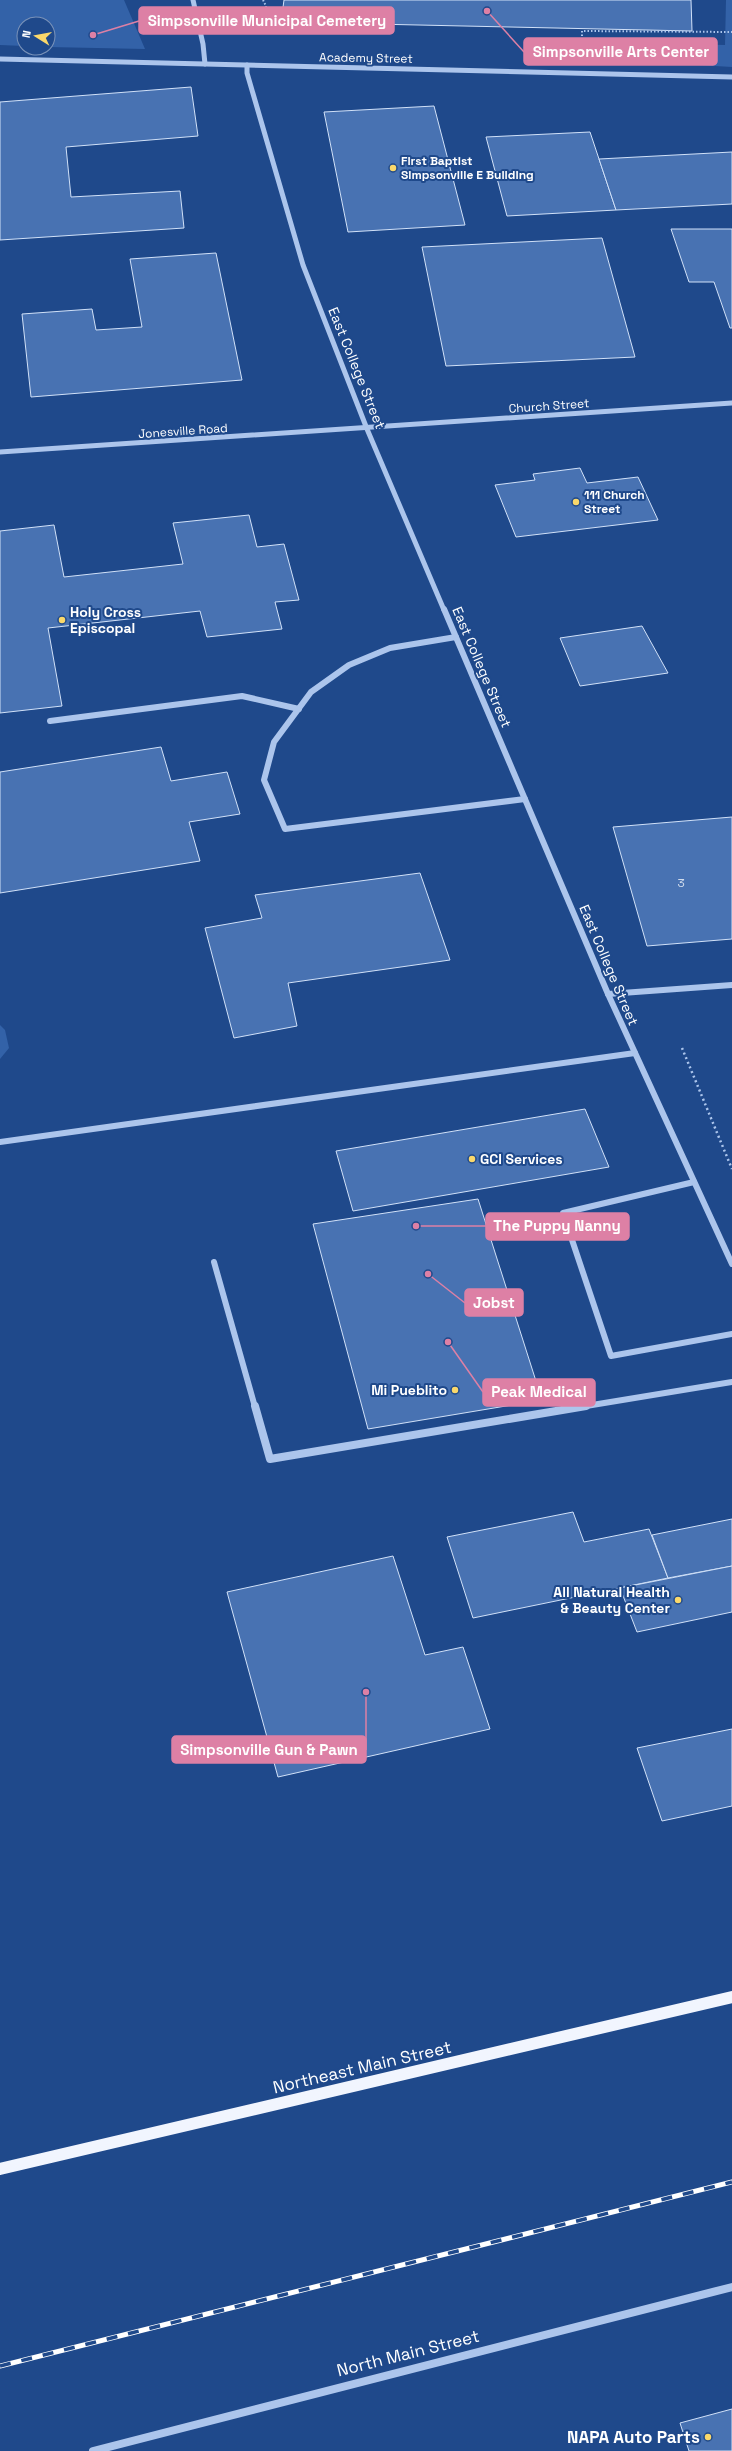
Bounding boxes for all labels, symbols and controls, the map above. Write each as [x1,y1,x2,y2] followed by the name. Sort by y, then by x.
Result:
[139,7,394,34] callout: Simpsonville Municipal Cemetery
[148,11,386,30] text: Simpsonville Municipal Cemetery
[16,16,56,56] north arrow
[19,29,34,39] text: N
[524,38,717,65] callout: Simpsonville Arts Center
[533,42,709,61] text: Simpsonville Arts Center
[319,49,413,67] street label: Academy Street
[401,153,534,183] place label: First Baptist Simpsonville E Building
[388,163,398,173] marker: First Baptist Simpsonville E Building
[324,305,390,431] street label: East College Street
[508,395,590,417] street label: Church Street
[138,420,228,442] street label: Jonesville Road
[584,487,645,517] place label: 111 Church Street
[571,497,581,507] marker: 111 Church Street
[70,603,141,637] place label: Holy Cross Episcopal
[448,604,516,730] street label: East College Street
[57,615,67,625] marker: Holy Cross Episcopal
[677,875,685,891] house number: 3
[575,902,643,1028] street label: East College Street
[480,1150,563,1168] place label: GCI Services
[467,1154,477,1164] marker: GCI Services
[486,1213,629,1240] callout: The Puppy Nanny
[493,1216,621,1235] text: The Puppy Nanny
[465,1289,523,1316] callout: Jobst
[473,1293,515,1312] text: Jobst
[483,1379,595,1406] callout: Peak Medical
[371,1381,447,1399] place label: Mi Pueblito
[491,1382,587,1401] text: Peak Medical
[450,1385,460,1395] marker: Mi Pueblito
[553,1583,670,1617] place label: All Natural Health & Beauty Center
[673,1595,683,1605] marker: All Natural Health & Beauty Center
[172,1736,366,1763] callout: Simpsonville Gun & Pawn
[180,1740,358,1759] text: Simpsonville Gun & Pawn
[271,2036,454,2098] street label: Northeast Main Street
[334,2325,482,2381] street label: North Main Street
[567,2426,700,2448] place label: NAPA Auto Parts
[703,2432,713,2442] marker: NAPA Auto Parts

